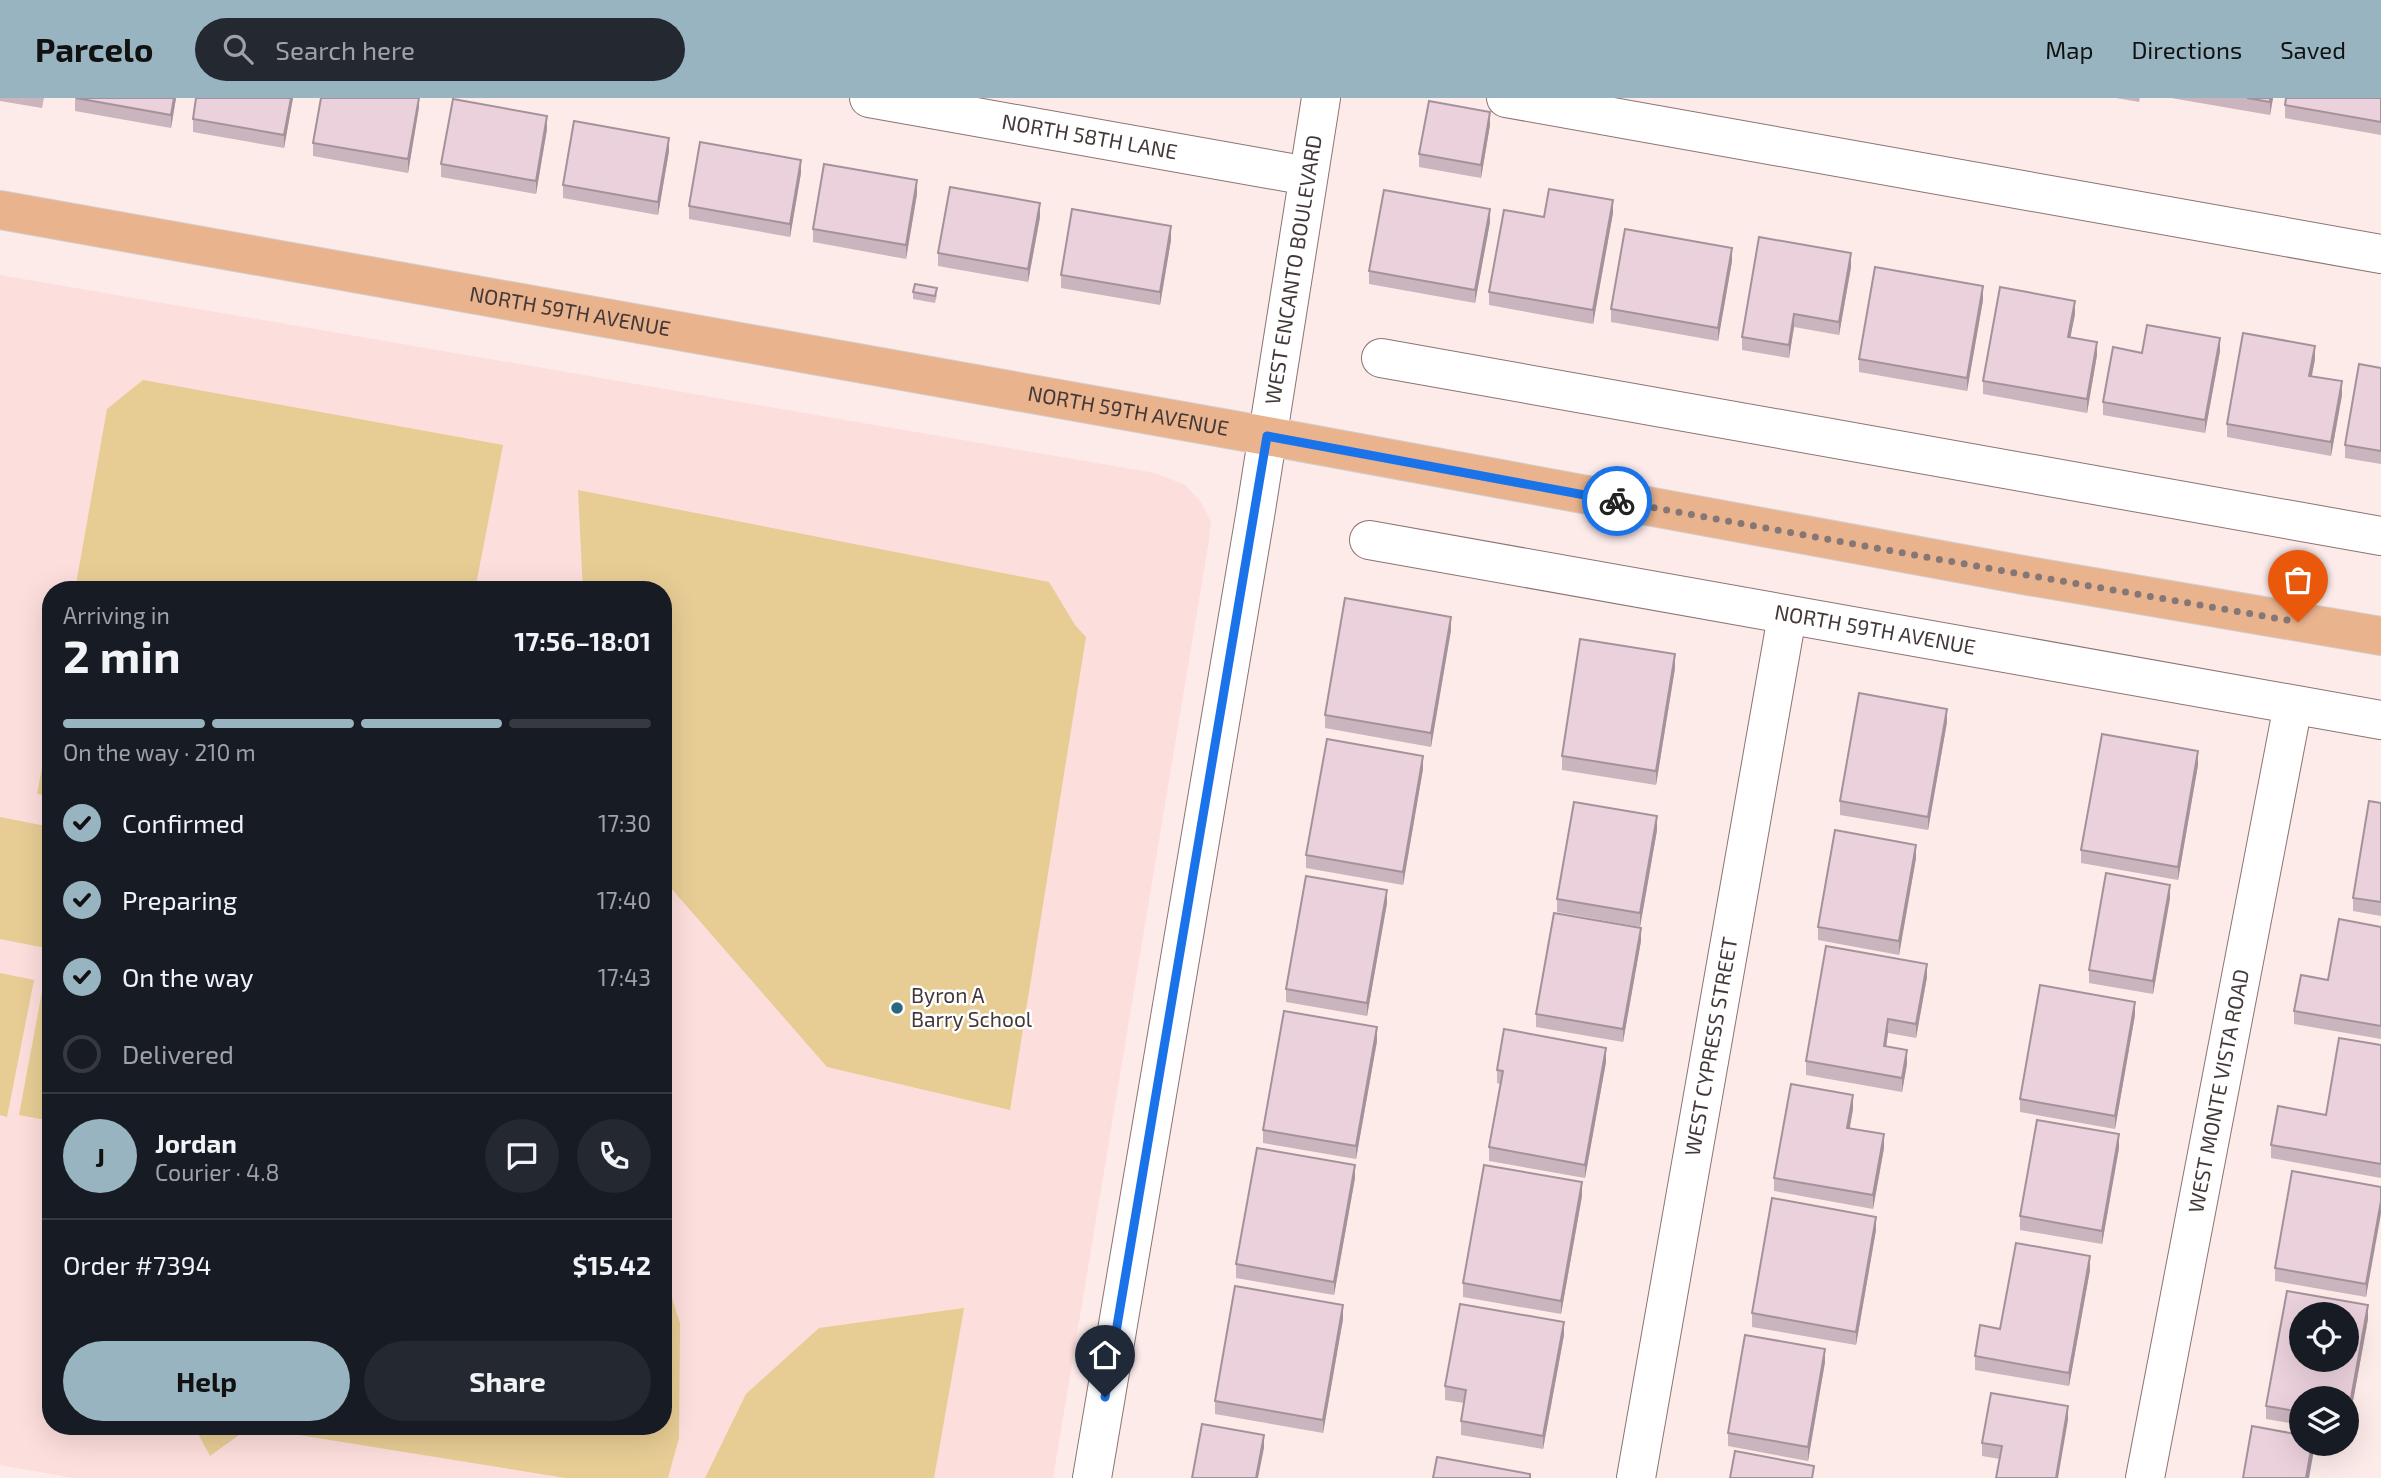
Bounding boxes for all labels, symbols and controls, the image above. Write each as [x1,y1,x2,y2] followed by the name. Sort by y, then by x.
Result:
[195,18,685,81] search box
[35,29,153,69] text: Parcelo
[219,30,257,68] icon: search
[275,34,415,65] text: Search here
[2045,35,2093,64] text: Map
[2131,35,2242,64] text: Directions
[2280,35,2346,64] text: Saved
[1000,108,1180,164] street label: NORTH 58TH LANE
[1259,133,1326,406] street label: WEST ENCANTO BOULEVARD
[468,280,673,340] street label: NORTH 59TH AVENUE
[1026,380,1231,440] street label: NORTH 59TH AVENUE
[1582,466,1652,536] courier
[1598,482,1636,520] icon: bike
[2268,550,2328,622] pin
[2279,561,2317,599] icon: bag
[1773,598,1978,659] street label: NORTH 59TH AVENUE
[63,601,170,629] text: Arriving in
[514,625,651,656] text: 17:56–18:01
[63,627,181,682] text: 2 min
[63,738,256,766] text: On the way · 210 m
[63,804,101,842] icon: check
[122,807,245,838] text: Confirmed
[598,809,651,837] text: 17:30
[63,881,101,919] icon: check
[122,884,237,915] text: Preparing
[597,886,651,914] text: 17:40
[1679,935,1742,1158] street label: WEST CYPRESS STREET
[63,958,101,996] icon: check
[122,961,253,992] text: On the way
[598,963,651,991] text: 17:43
[2182,967,2253,1215] street label: WEST MONTE VISTA ROAD
[911,982,1033,1031] place label: Byron A Barry School
[889,1000,905,1016] marker: Byron A Barry School
[122,1038,234,1069] text: Delivered
[485,1119,559,1193] button: chat
[577,1119,651,1193] button: phone
[155,1127,237,1158] text: Jordan
[95,1141,105,1172] text: J
[155,1158,279,1186] text: Courier · 4.8
[63,1249,212,1280] text: Order #7394
[572,1249,651,1280] text: $15.42
[2289,1302,2359,1456] map controls
[2289,1302,2359,1372] button: locate
[1075,1325,1135,1397] pin
[1086,1336,1124,1374] icon: home
[63,1341,350,1421] button: Help
[364,1341,651,1421] button: Share
[2289,1386,2359,1456] button: layers

